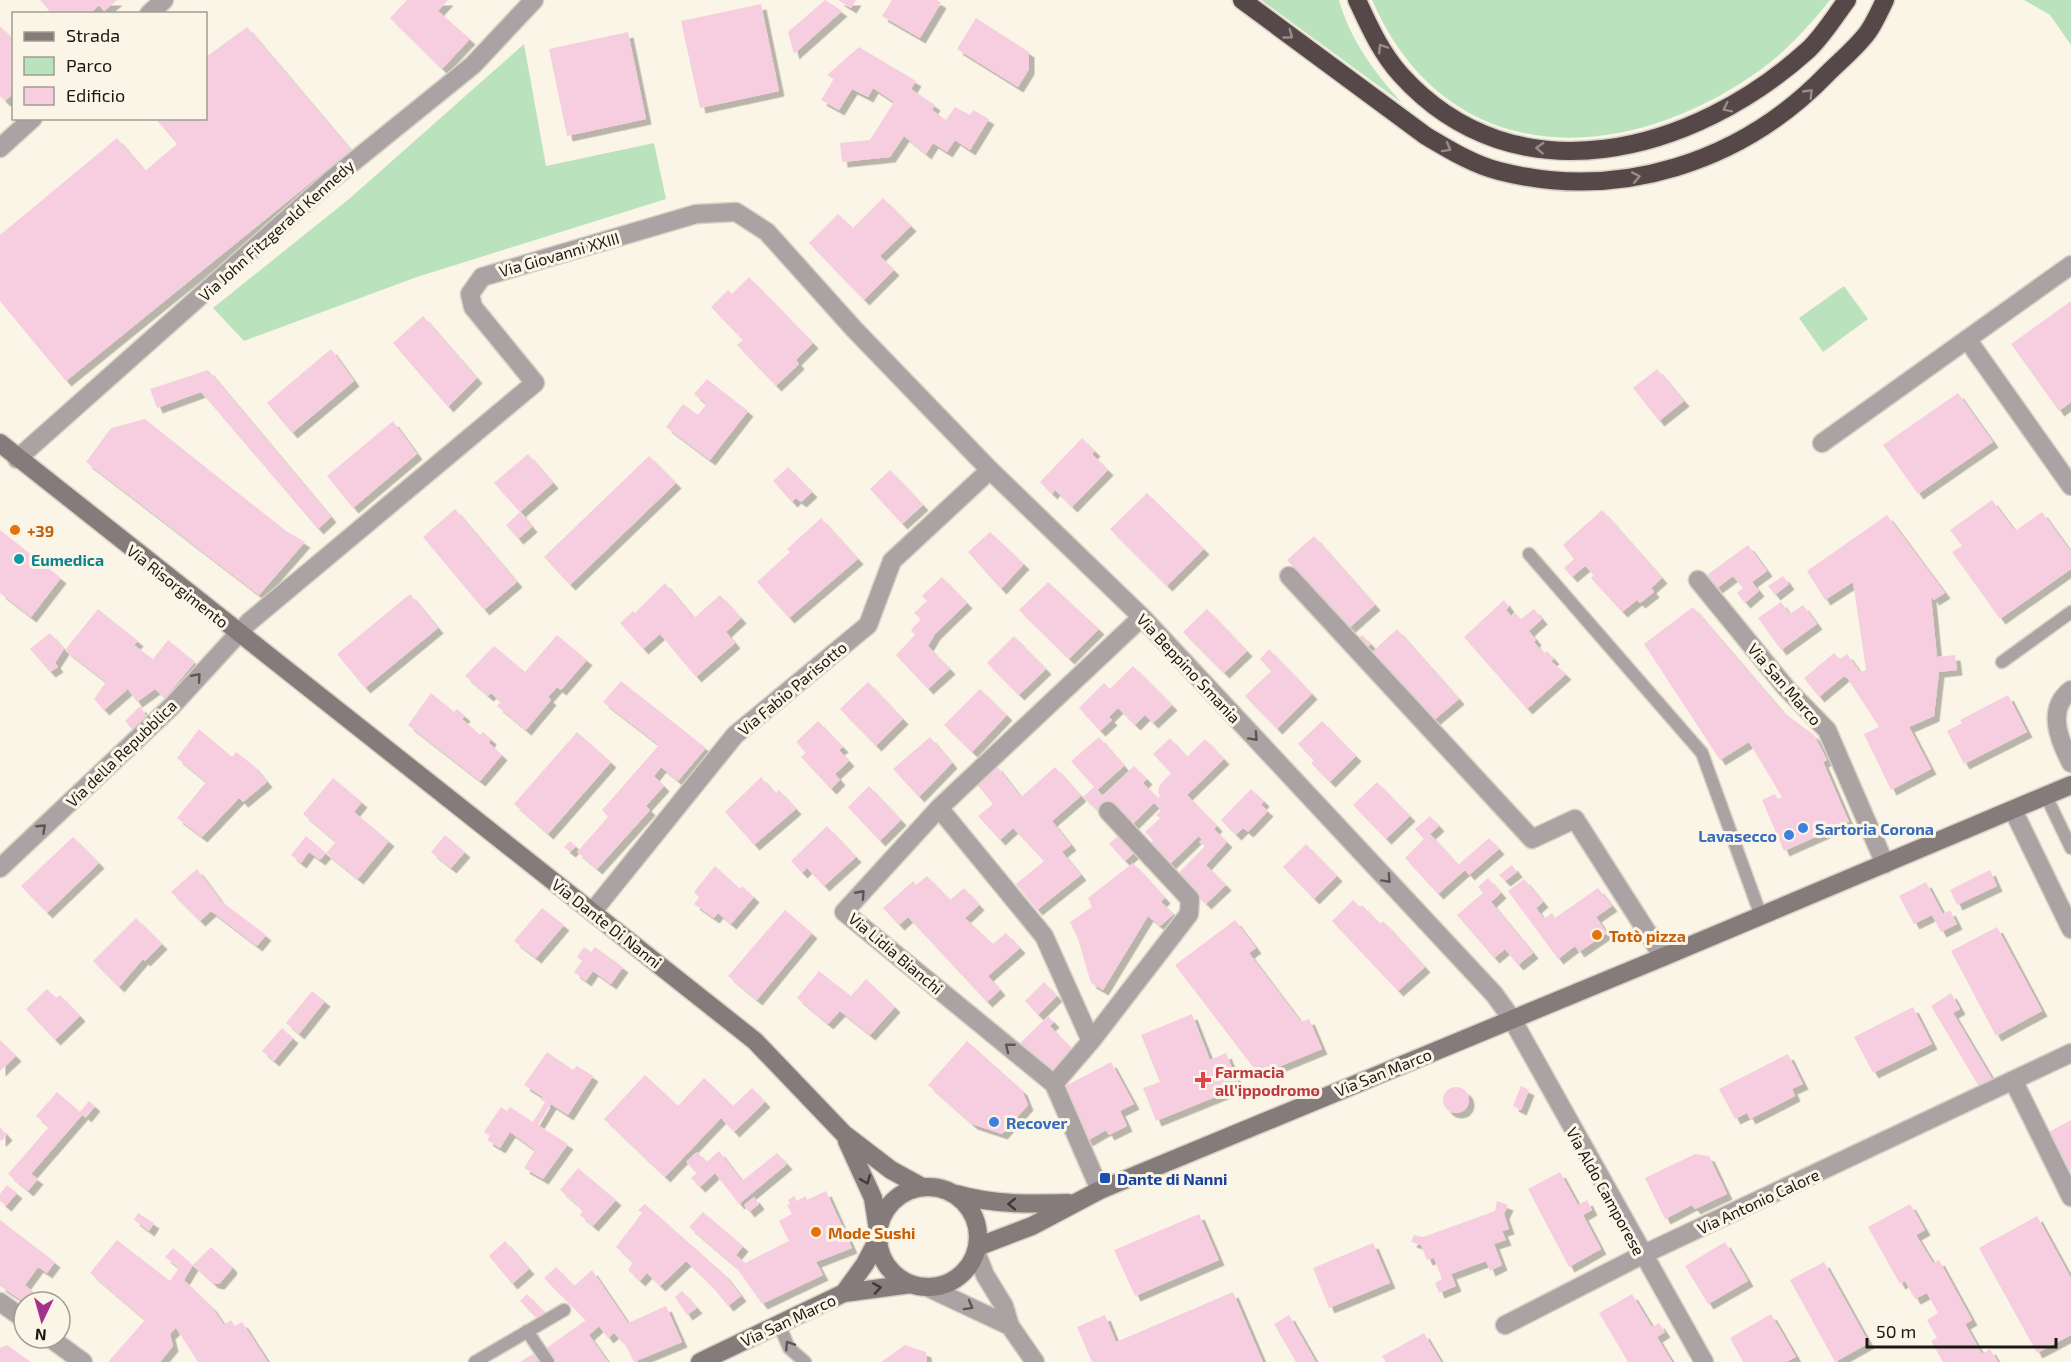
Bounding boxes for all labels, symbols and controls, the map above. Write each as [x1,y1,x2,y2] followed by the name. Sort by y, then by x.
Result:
[12,12,207,120] legend
[66,24,120,46] text: Strada
[1282,27,1293,38] one-way arrow
[1378,43,1389,54] one-way arrow
[66,54,112,76] text: Parco
[66,84,125,106] text: Edificio
[1801,90,1812,101] one-way arrow
[1723,101,1734,113] one-way arrow
[1441,141,1451,152] one-way arrow
[1535,142,1544,155] one-way arrow
[195,155,358,305] street label: Via John Fitzgerald Kennedy
[1630,171,1640,184] one-way arrow
[497,228,621,280] street label: Via Giovanni XXIII
[27,521,54,540] place label: +39
[8,523,22,537] marker: +39
[123,541,233,631] street label: Via Risorgimento
[31,550,104,569] place label: Eumedica
[12,552,26,566] marker: Eumedica
[1133,609,1245,727] street label: Via Beppino Smania
[734,637,850,739] street label: Via Fabio Parisotto
[1744,639,1826,729] street label: Via San Marco
[190,674,201,684] one-way arrow
[62,695,180,811] street label: Via della Repubblica
[1246,730,1257,741] one-way arrow
[1815,819,1934,838] place label: Sartoria Corona
[1796,821,1810,835] marker: Sartoria Corona
[36,824,46,835] one-way arrow
[1698,826,1777,845] place label: Lavasecco
[1782,828,1796,842] marker: Lavasecco
[1379,872,1390,883] one-way arrow
[548,874,666,972] street label: Via Dante Di Nanni
[854,890,865,901] one-way arrow
[845,908,947,998] street label: Via Lidia Bianchi
[1609,926,1686,945] place label: Totò pizza
[1590,928,1604,942] marker: Totò pizza
[1004,1043,1015,1054] one-way arrow
[1332,1044,1434,1100] street label: Via San Marco
[1215,1062,1320,1099] place label: Farmacia all'ippodromo
[1196,1073,1210,1087] marker: Farmacia all'ippodromo
[1006,1113,1068,1132] place label: Recover
[987,1115,1001,1129] marker: Recover
[1563,1123,1649,1259] street label: Via Aldo Camporese
[1694,1164,1822,1238] street label: Via Antonio Calore
[1117,1169,1227,1188] place label: Dante di Nanni
[1098,1171,1112,1185] marker: Dante di Nanni
[859,1174,871,1185] one-way arrow
[1008,1197,1017,1210] one-way arrow
[828,1223,916,1242] place label: Mode Sushi
[809,1225,823,1239] marker: Mode Sushi
[872,1282,882,1294] one-way arrow
[12,1290,72,1350] north arrow
[738,1290,838,1350] street label: Via San Marco
[963,1299,973,1310] one-way arrow
[1867,1311,2056,1349] scale bar
[1876,1320,1916,1342] text: 50 m
[34,1325,47,1345] text: N
[786,1340,797,1351] one-way arrow

